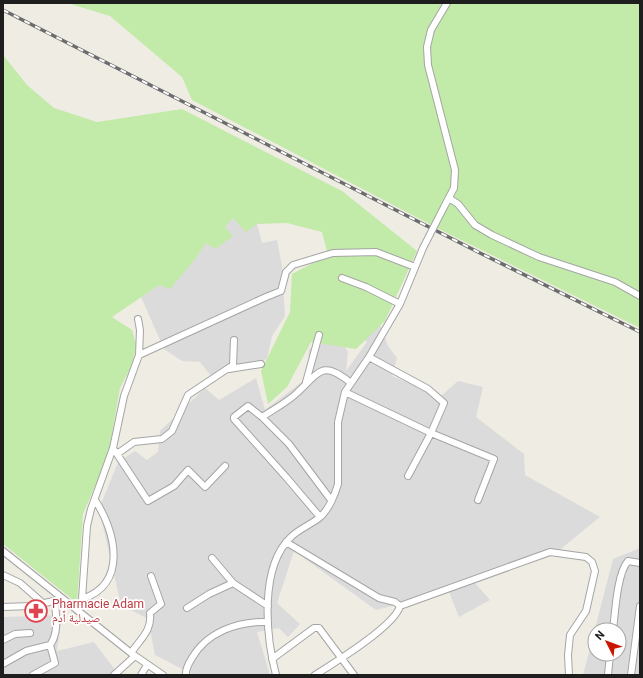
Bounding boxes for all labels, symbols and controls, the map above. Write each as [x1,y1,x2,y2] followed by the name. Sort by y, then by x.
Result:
[52,597,144,626] place label: Pharmacie Adam صيدلية اًدم
[23,598,49,624] pharmacy icon: Pharmacie Adam صيدلية اًدم
[587,622,627,662] north arrow
[593,628,608,643] text: N

